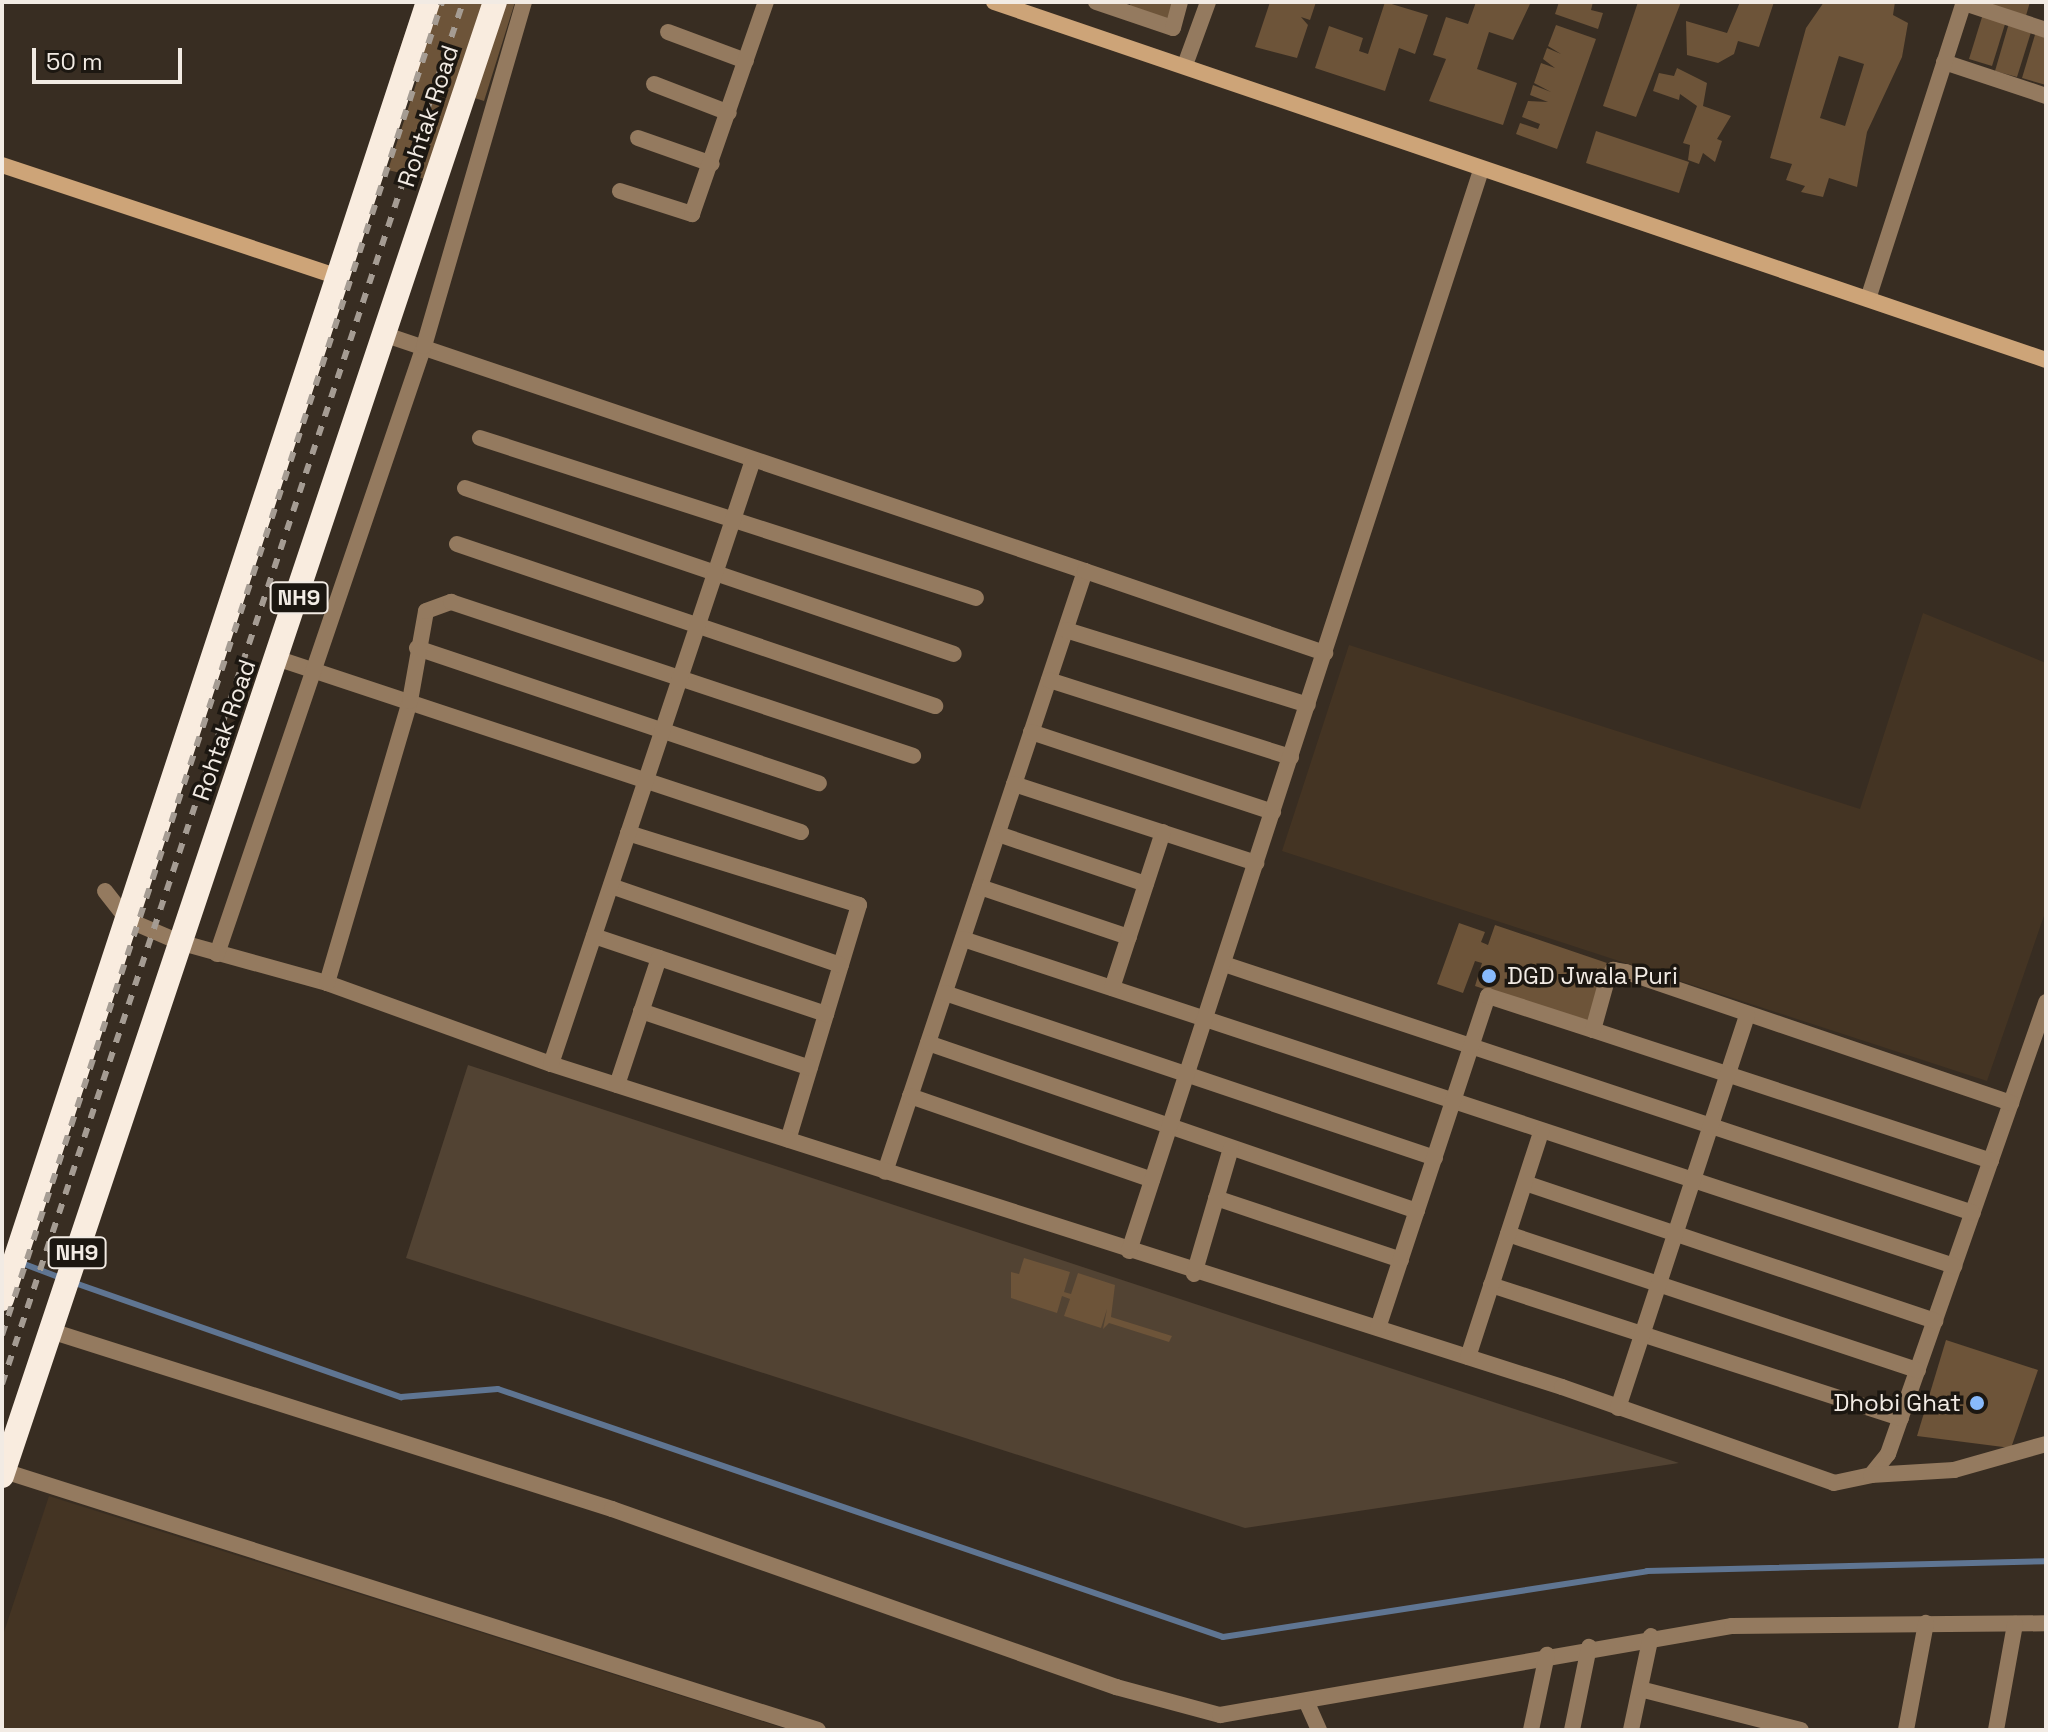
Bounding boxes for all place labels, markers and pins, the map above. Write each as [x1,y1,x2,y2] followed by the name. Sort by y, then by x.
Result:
[1507,962,1678,990] place label: DGD Jwala Puri
[1478,965,1500,987] marker: DGD Jwala Puri
[1833,1389,1961,1417] place label: Dhobi Ghat
[1968,1394,1986,1412] marker: Dhobi Ghat

